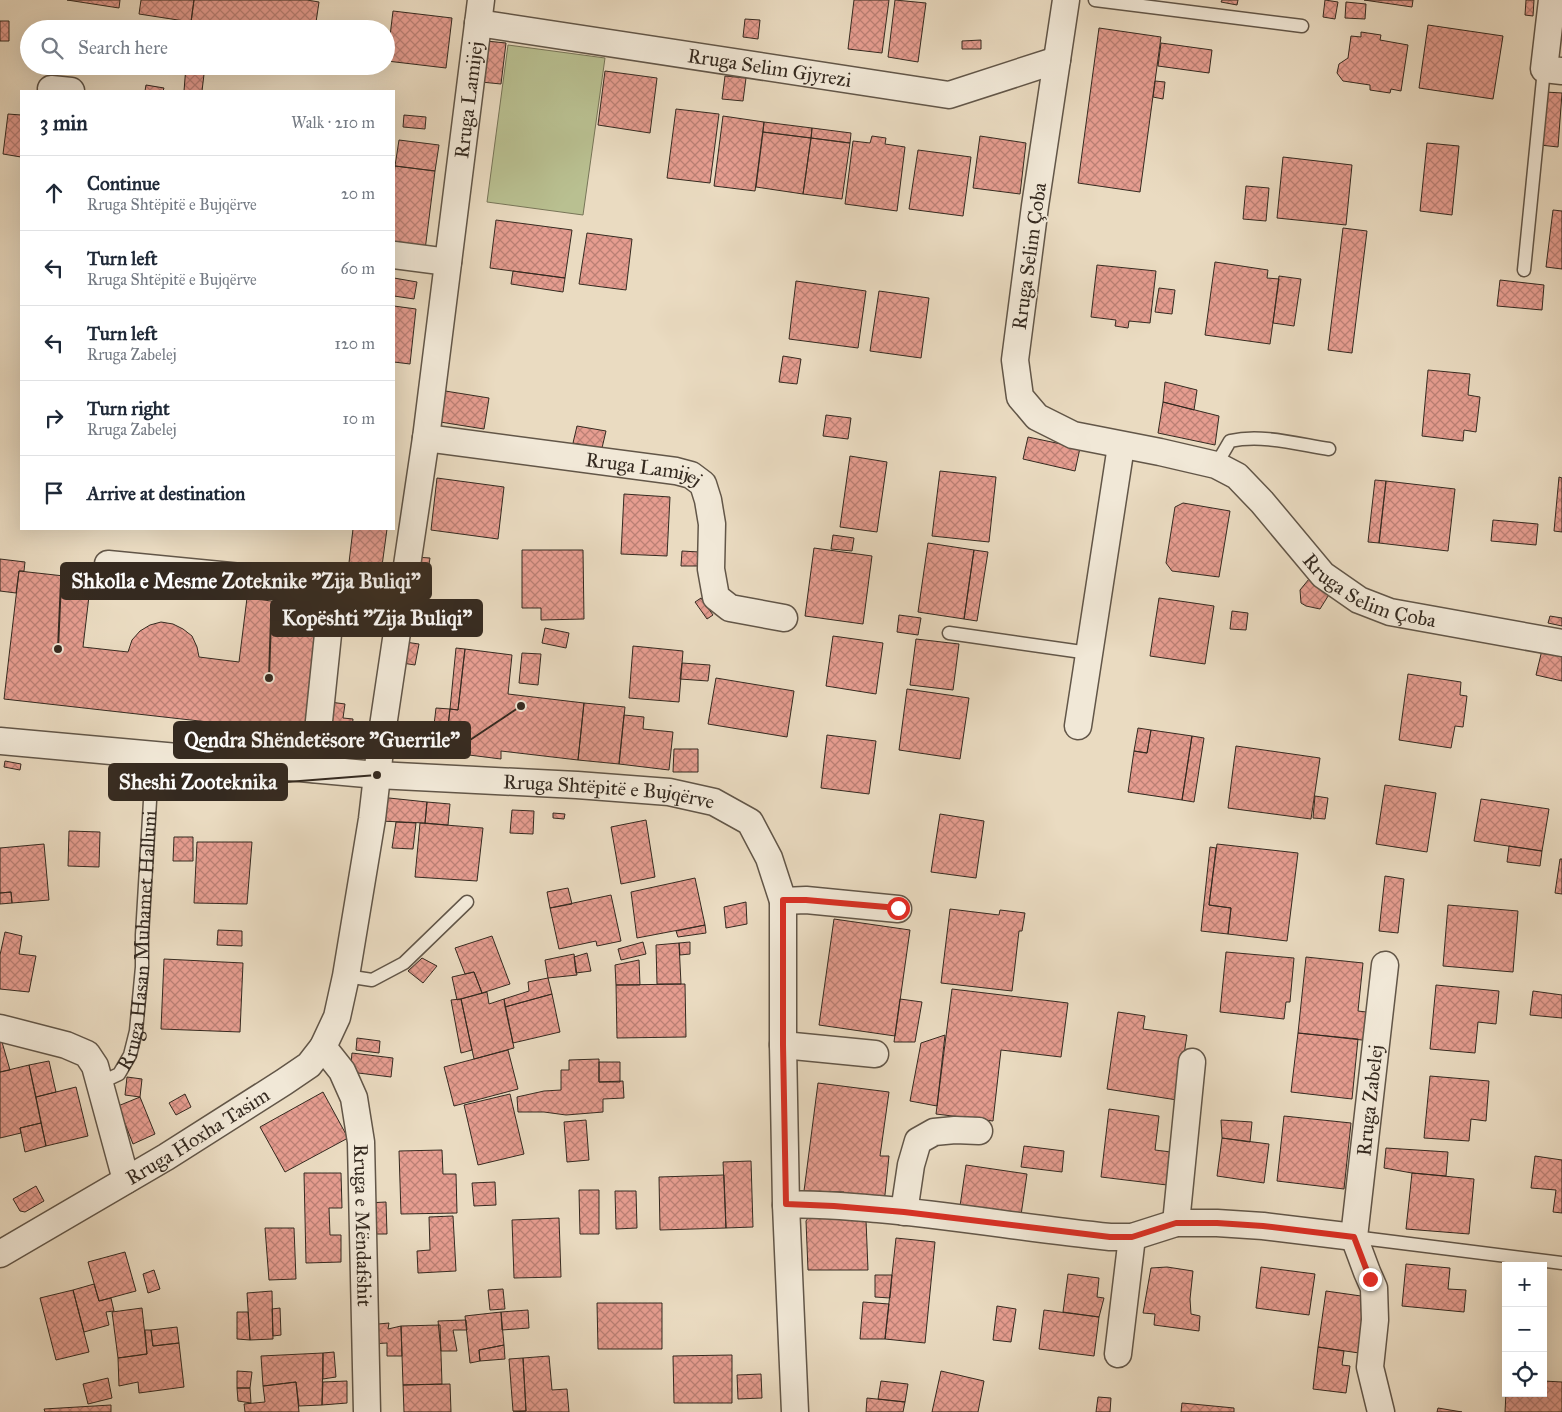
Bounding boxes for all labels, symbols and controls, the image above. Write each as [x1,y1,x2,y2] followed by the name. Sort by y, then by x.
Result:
[20,20,395,75] search box
[38,34,66,62] icon: search
[78,36,168,59] text: Search here
[449,40,488,160] street label: Rruga Lamijej
[686,43,854,92] street label: Rruga Selim Gjyrezi
[40,110,88,136] text: 3 min
[291,113,375,132] text: Walk · 210 m
[87,172,160,195] text: Continue
[40,179,68,207] icon: ahead
[1007,180,1052,331] street label: Rruga Selim Çoba
[341,184,375,203] text: 20 m
[87,195,257,214] text: Rruga Shtëpitë e Bujqërve
[87,247,157,270] text: Turn left
[40,254,68,282] icon: left
[341,259,375,278] text: 60 m
[87,270,257,289] text: Rruga Shtëpitë e Bujqërve
[87,322,157,345] text: Turn left
[40,329,68,357] icon: left
[335,334,375,353] text: 120 m
[87,345,177,364] text: Rruga Zabelej
[87,397,170,420] text: Turn right
[40,404,68,432] icon: right
[343,409,375,428] text: 10 m
[87,420,177,439] text: Rruga Zabelej
[584,447,707,491] street label: Rruga Lamijej
[40,479,68,507] icon: arrive
[87,482,245,505] text: Arrive at destination
[1298,548,1439,632] street label: Rruga Selim Çoba
[61,563,431,599] callout: Shkolla e Mesme Zoteknike "Zija Buliqi"
[71,568,421,594] text: Shkolla e Mesme Zoteknike "Zija Buliqi"
[271,600,482,636] callout: Kopështi "Zija Buliqi"
[282,605,473,631] text: Kopështi "Zija Buliqi"
[174,722,470,758] callout: Qendra Shëndetësore "Guerrile"
[184,727,460,753] text: Qendra Shëndetësore "Guerrile"
[109,764,287,800] callout: Sheshi Zooteknika
[119,769,278,795] text: Sheshi Zooteknika
[503,769,717,814] street label: Rruga Shtëpitë e Bujqërve
[112,809,161,1075] street label: Rruga Hasan Muhamet Halluni
[887,897,910,920] route start
[1351,1043,1388,1157] street label: Rruga Zabelej
[121,1082,274,1190] street label: Rruga Hoxha Tasim
[349,1144,377,1307] street label: Rruga e Mëndafshit
[1502,1262,1547,1397] map controls
[1502,1262,1547,1307] button: +
[1359,1268,1382,1291] route end
[1502,1307,1547,1352] button: −
[1502,1352,1547,1397] button: locate

